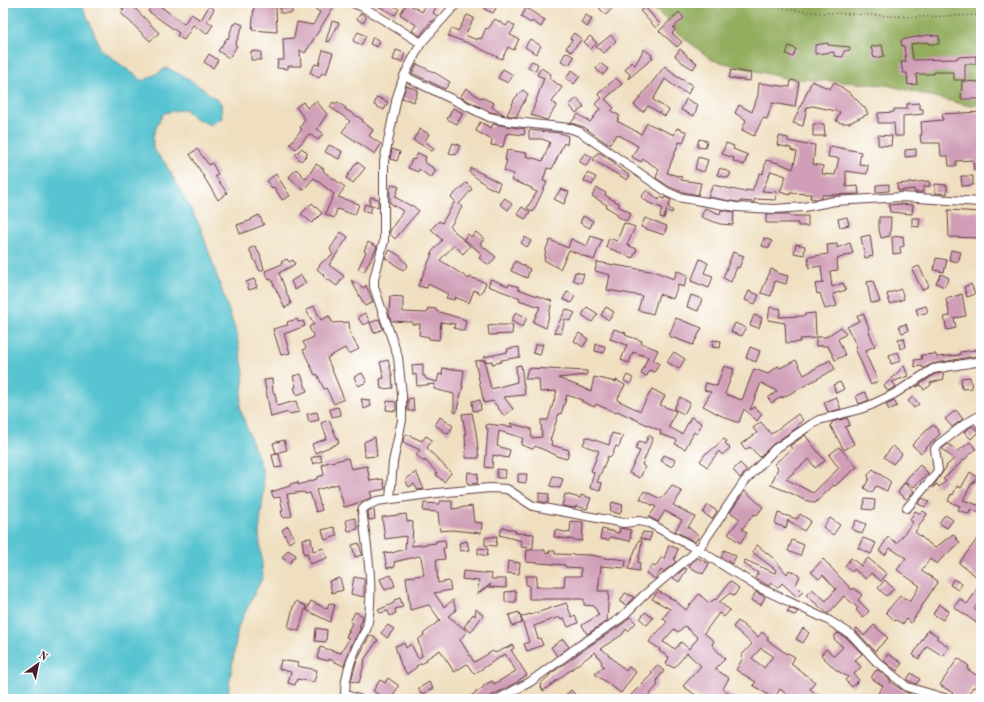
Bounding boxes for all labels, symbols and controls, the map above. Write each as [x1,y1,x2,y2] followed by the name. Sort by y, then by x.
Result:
[18,644,58,684] north arrow
[36,650,50,664] text: N

